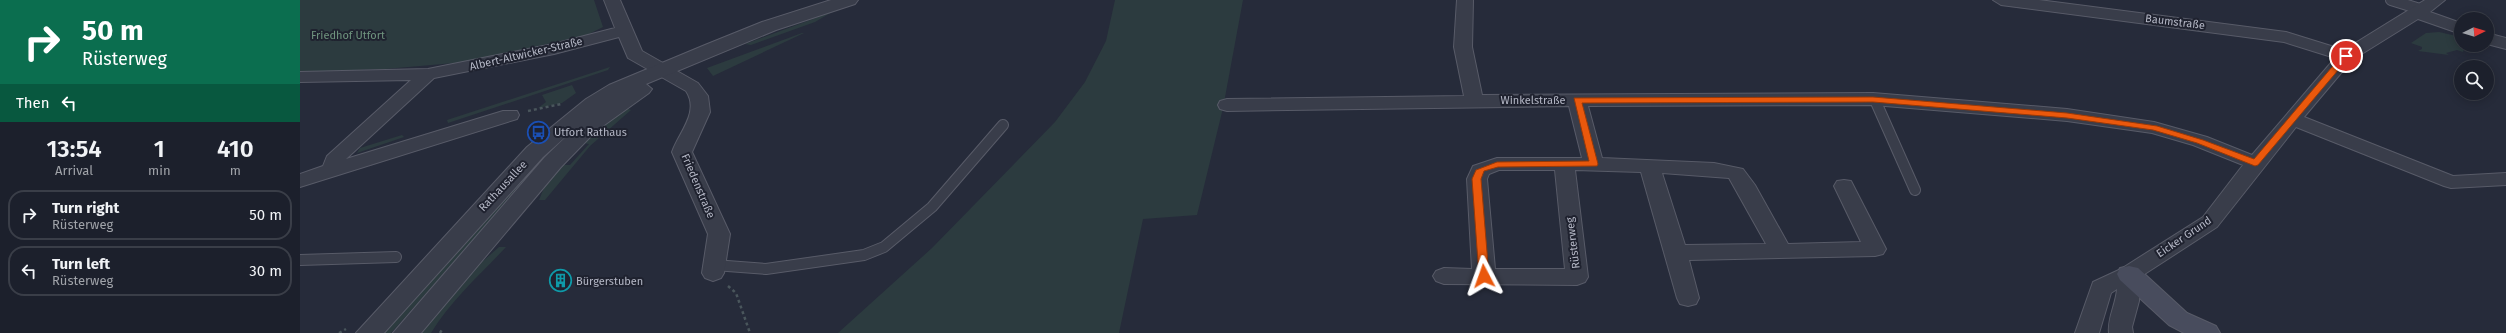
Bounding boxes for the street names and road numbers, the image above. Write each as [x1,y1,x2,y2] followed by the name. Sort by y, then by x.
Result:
[2144,12,2206,32] street label: Baumstraße
[468,35,584,73] street label: Albert-Altwicker-Straße
[1501,94,1565,107] street label: Winkelstraße
[679,152,717,220] street label: Friedenstraße
[476,158,530,214] street label: Rathausallee
[2154,214,2214,260] street label: Eicker Grund
[1563,216,1583,270] street label: Rüsterweg

